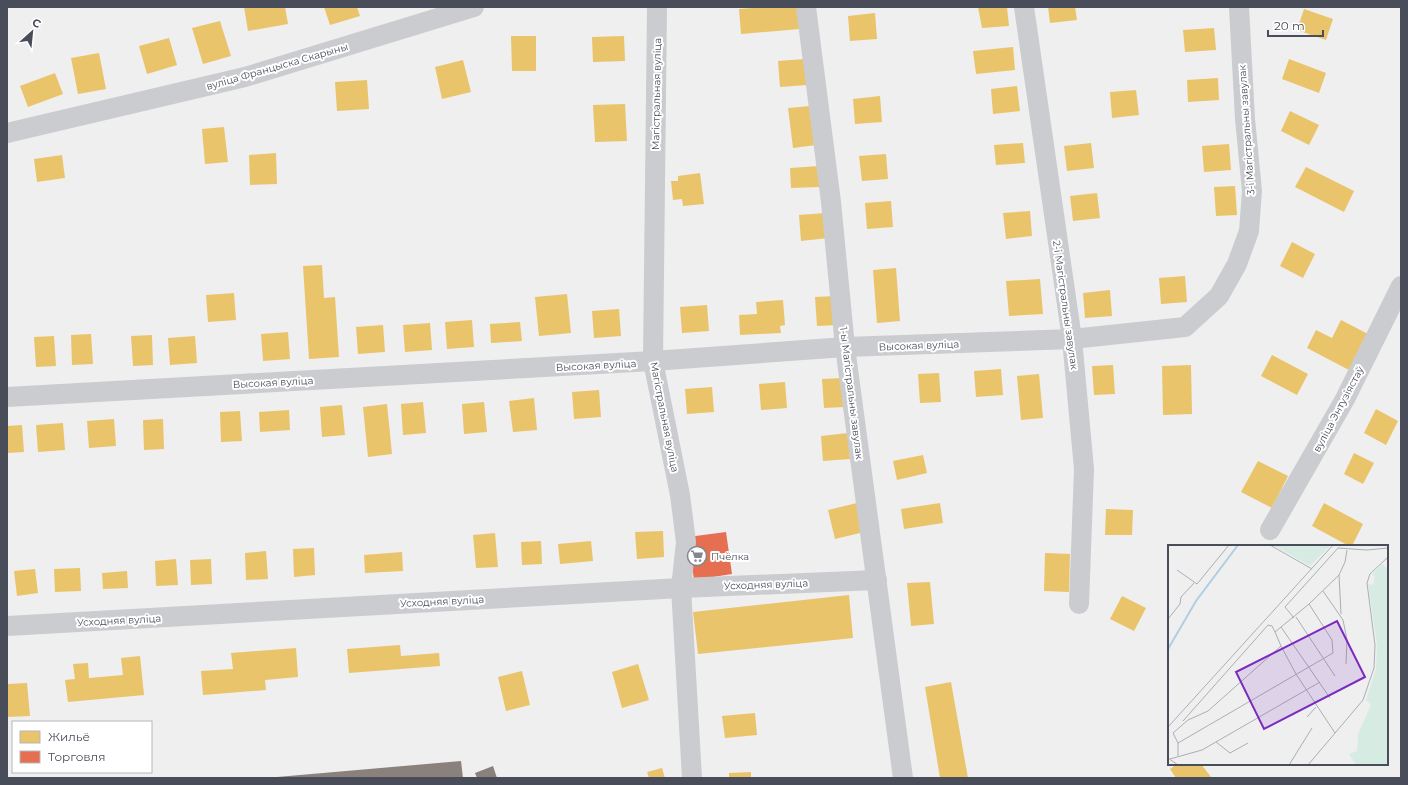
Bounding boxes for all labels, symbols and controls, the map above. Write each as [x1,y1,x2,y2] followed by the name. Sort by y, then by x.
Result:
[12,12,52,52] north arrow
[1268,12,1323,38] scale bar
[30,15,43,31] text: С
[1274,18,1305,33] text: 20 m
[649,38,664,150] street label: Магістральная вуліца
[205,40,350,93] street label: вуліца Францыска Скарыны
[1235,64,1258,195] street label: 3-і Магістральны завулак
[1050,240,1081,371] street label: 2-і Магістральны завулак
[837,326,866,460] street label: 1-ы Магістральны завулак
[879,338,960,353] street label: Высокая вуліца
[555,357,637,374] street label: Высокая вуліца
[647,361,682,473] street label: Магістральная вуліца
[1310,364,1367,455] street label: вуліца Энтузіястаў
[232,374,314,391] street label: Высокая вуліца
[686,545,708,567] supermarket icon: Пчёлка
[1168,545,1388,765] inset map
[711,550,749,563] place label: Пчёлка
[724,577,808,592] street label: Усходняя вуліца
[400,593,484,610] street label: Усходняя вуліца
[77,612,161,629] street label: Усходняя вуліца
[12,721,152,773] legend
[48,729,90,744] text: Жильё
[48,749,105,764] text: Торговля

